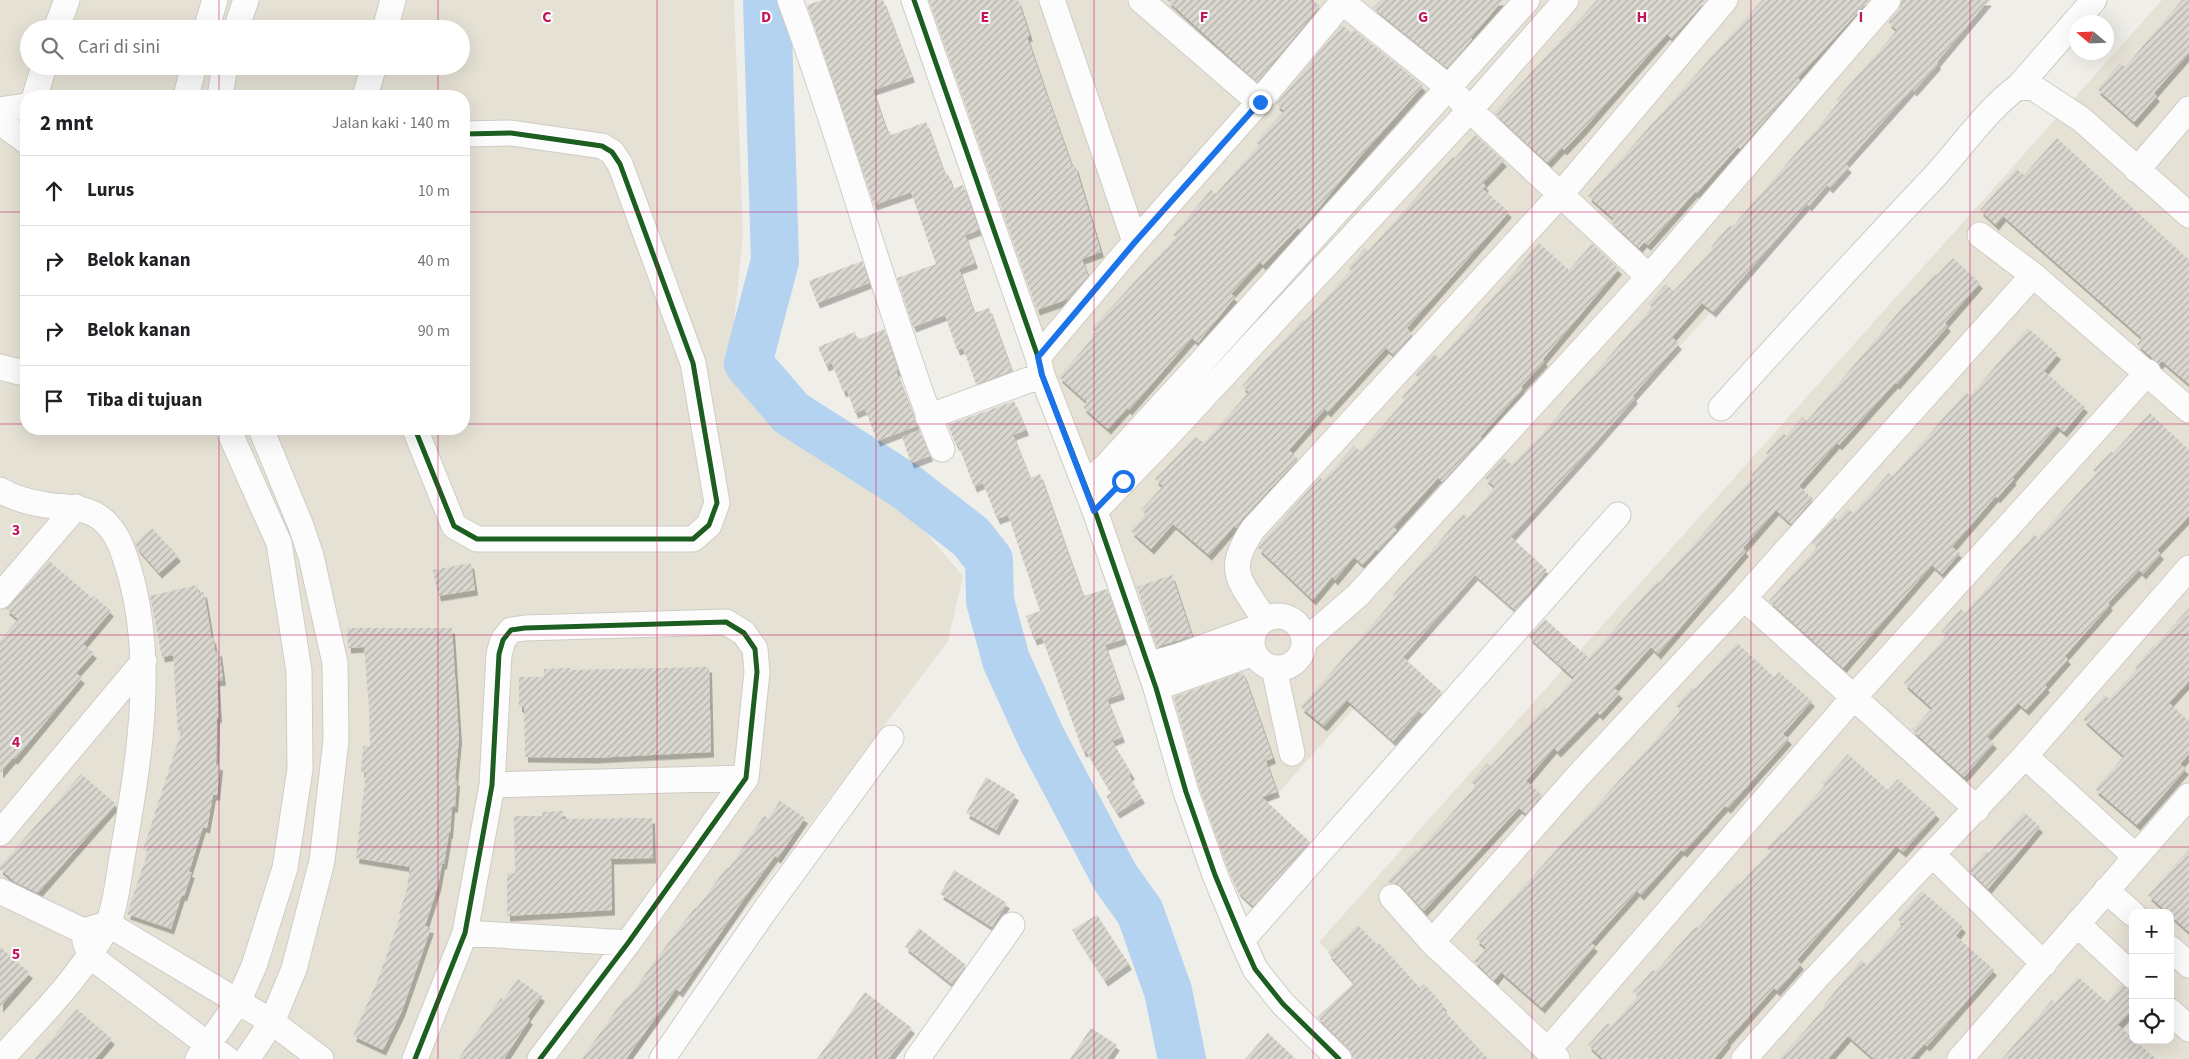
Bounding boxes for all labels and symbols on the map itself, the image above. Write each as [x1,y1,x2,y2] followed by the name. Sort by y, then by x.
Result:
[542,6,552,28] text: C
[761,6,771,28] text: D
[981,6,989,28] text: E
[1200,6,1208,28] text: F
[1418,6,1428,28] text: G
[1637,6,1647,28] text: H
[1859,6,1863,28] text: I
[2069,15,2114,60] north arrow
[1249,91,1272,114] route end
[1112,470,1135,493] route start
[12,519,20,541] text: 3
[12,731,21,753] text: 4
[12,943,20,965] text: 5

